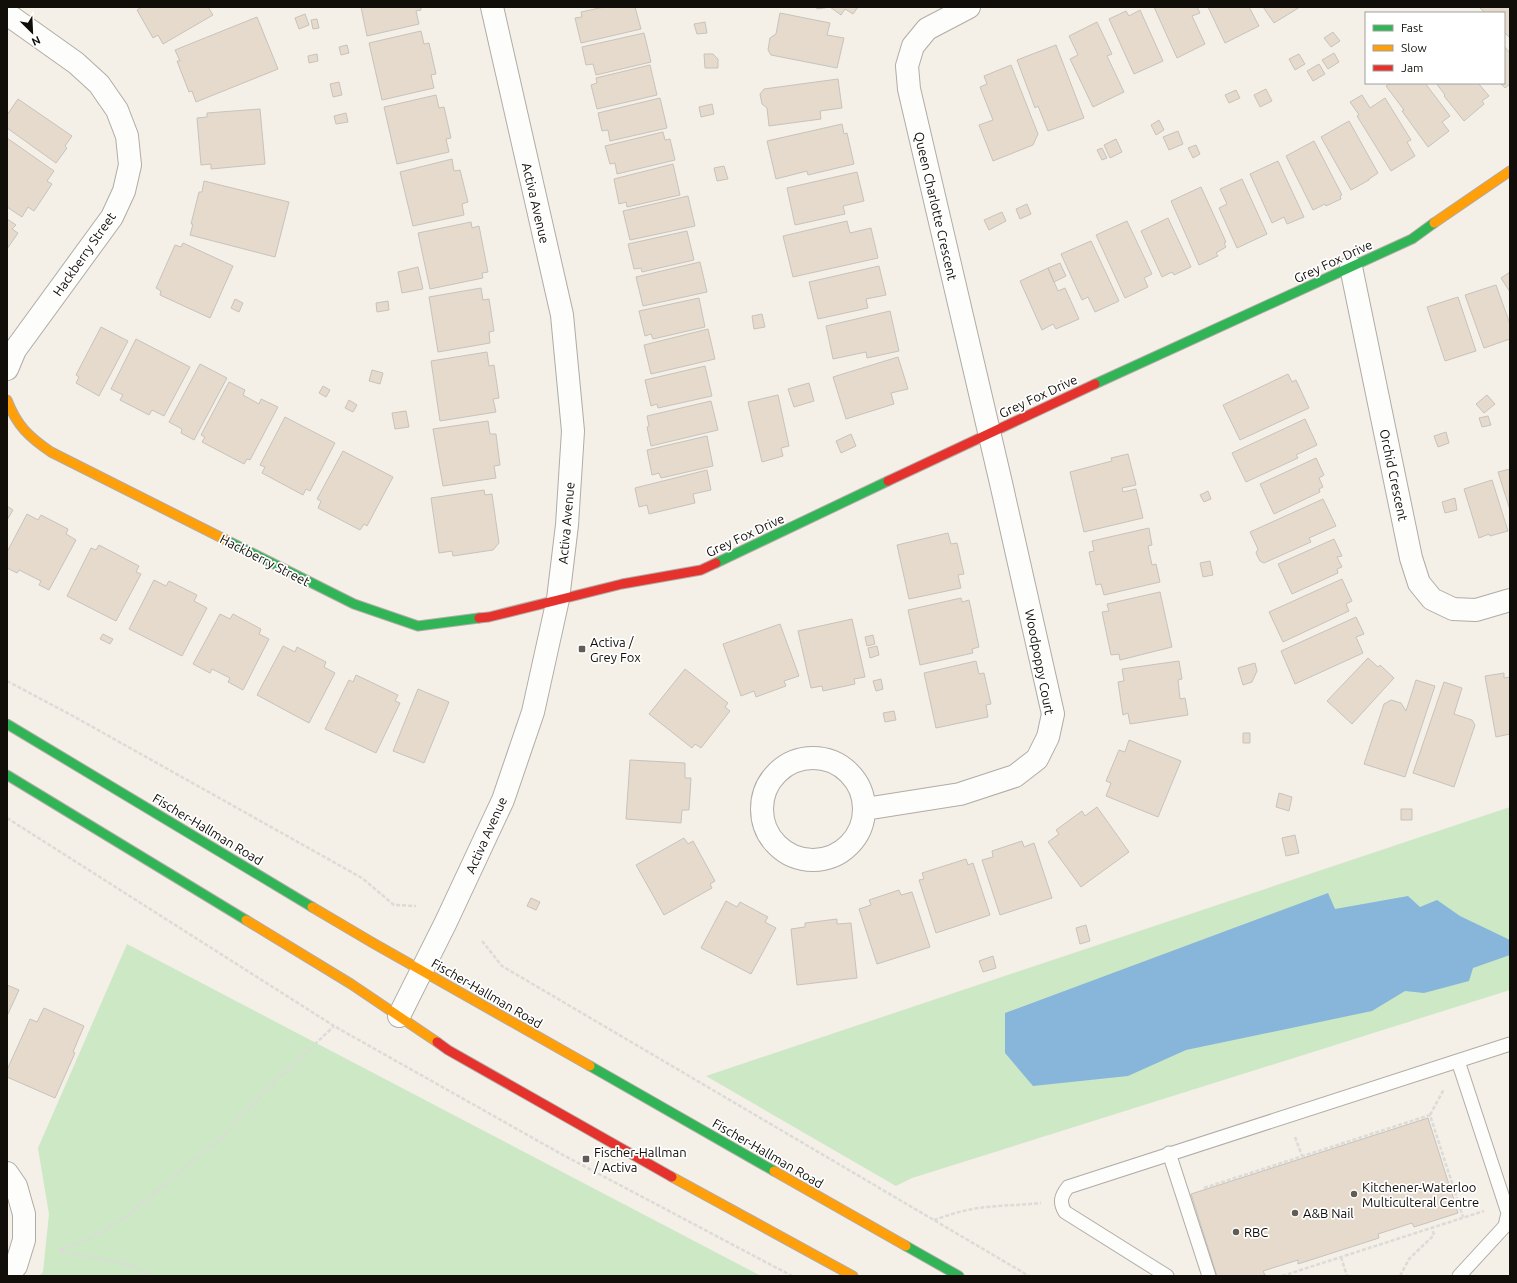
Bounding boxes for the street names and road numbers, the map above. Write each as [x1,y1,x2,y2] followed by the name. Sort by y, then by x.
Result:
[911,130,960,282] street label: Queen Charlotte Crescent
[520,161,552,245] street label: Activa Avenue
[50,210,118,298] street label: Hackberry Street
[1292,237,1374,285] street label: Grey Fox Drive
[997,372,1079,420] street label: Grey Fox Drive
[1377,428,1411,522] street label: Orchid Crescent
[555,481,577,565] street label: Activa Avenue
[704,511,786,559] street label: Grey Fox Drive
[218,531,312,589] street label: Hackberry Street
[1023,608,1057,716] street label: Woodpoppy Court
[151,791,265,867] street label: Fischer-Hallman Road
[463,794,509,876] street label: Activa Avenue
[429,956,545,1030] street label: Fischer-Hallman Road
[710,1116,826,1190] street label: Fischer-Hallman Road

